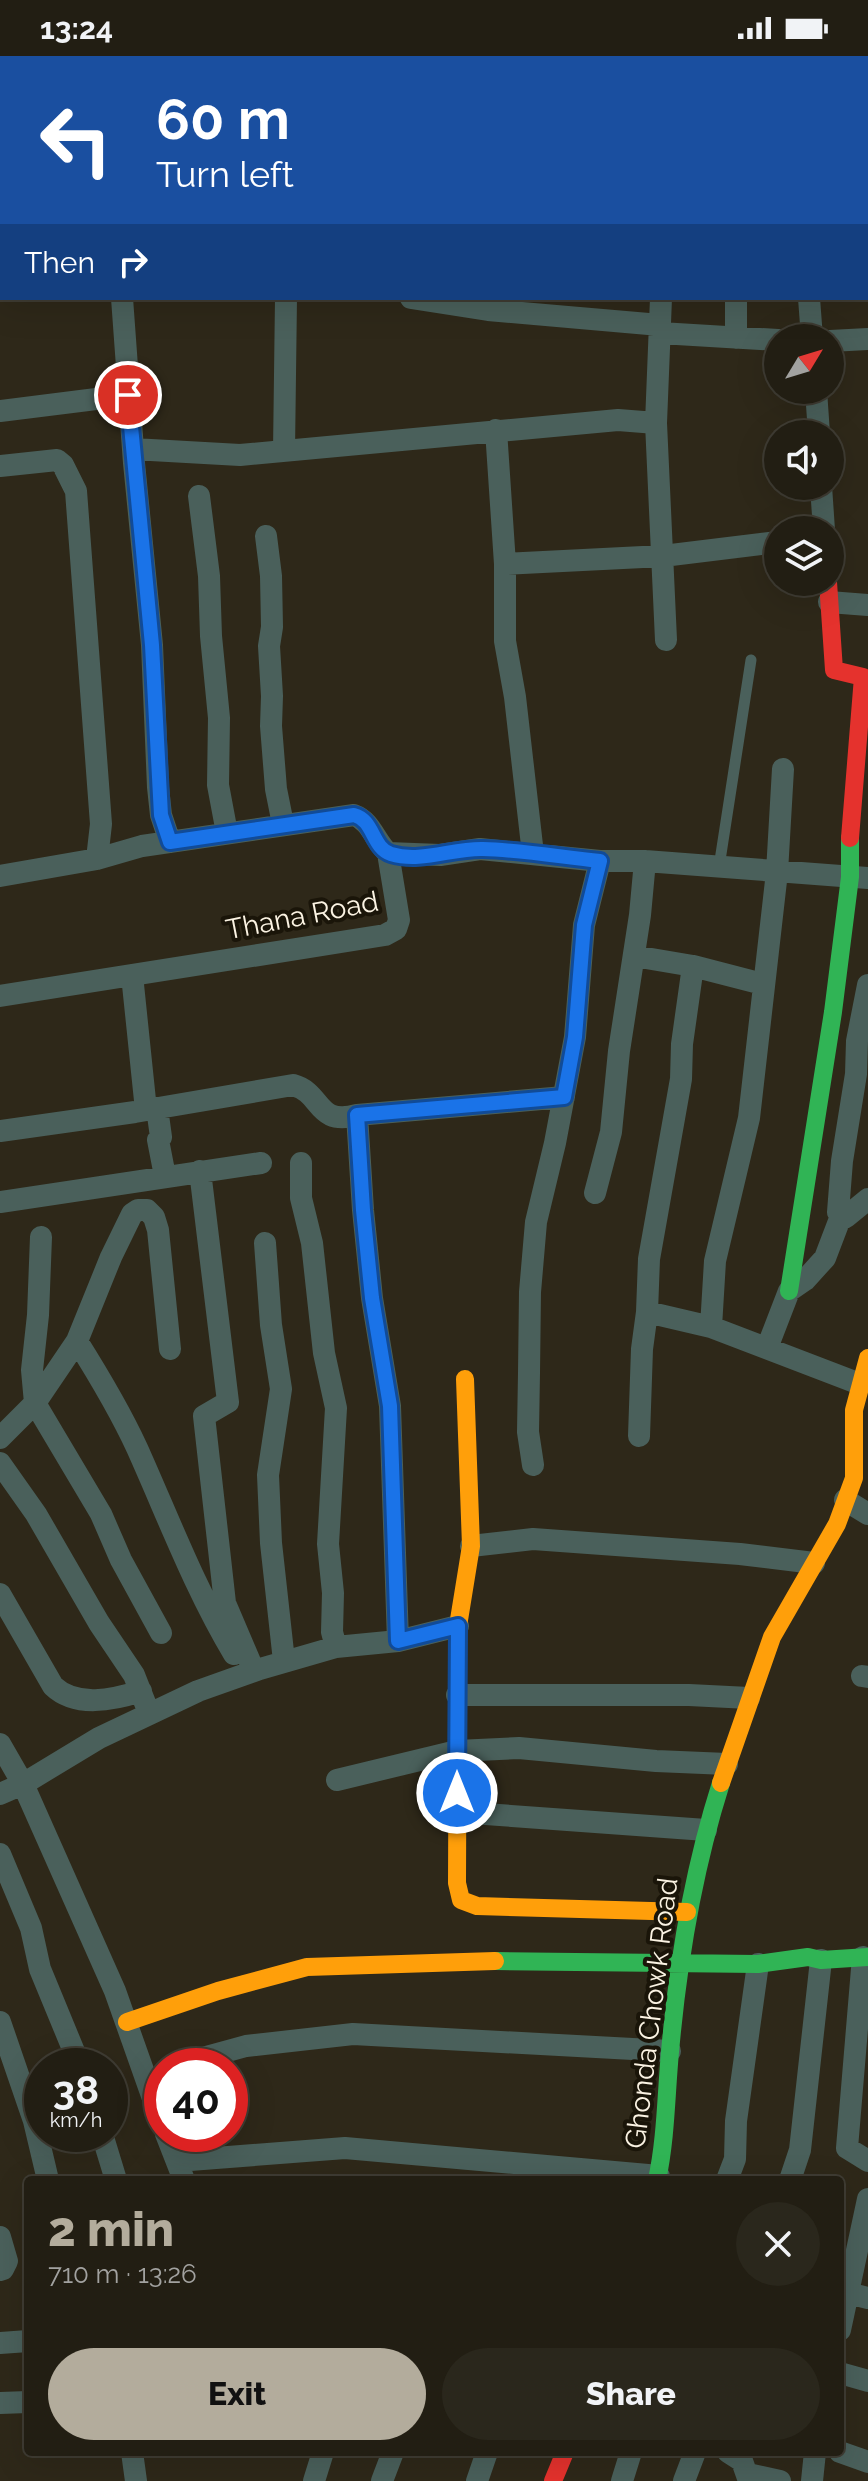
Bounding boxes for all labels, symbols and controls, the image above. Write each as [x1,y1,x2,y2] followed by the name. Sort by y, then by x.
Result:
[40,11,113,46] text: 13:24
[156,86,290,152] text: 60 m
[24,88,128,192] icon: left
[156,153,294,195] text: Turn left
[111,240,155,284] icon: right
[24,245,95,280] text: Then
[764,324,844,404] north arrow
[764,324,844,596] map controls
[94,361,162,429] pin
[106,373,150,417] icon: arrive
[764,420,844,500] button: sound
[764,516,844,596] button: layers
[223,885,381,946] street label: Thana Road
[415,1751,499,1835] position arrow
[618,1876,684,2150] street label: Ghonda Chowk Road
[144,2048,248,2152] speed limit sign: 40
[53,2066,99,2113] text: 38
[50,2108,102,2132] text: km/h
[48,2201,174,2257] text: 2 min
[736,2202,820,2286] button: close
[48,2259,197,2289] text: 710 m · 13:26
[48,2348,426,2440] button: Exit
[442,2348,820,2440] button: Share

